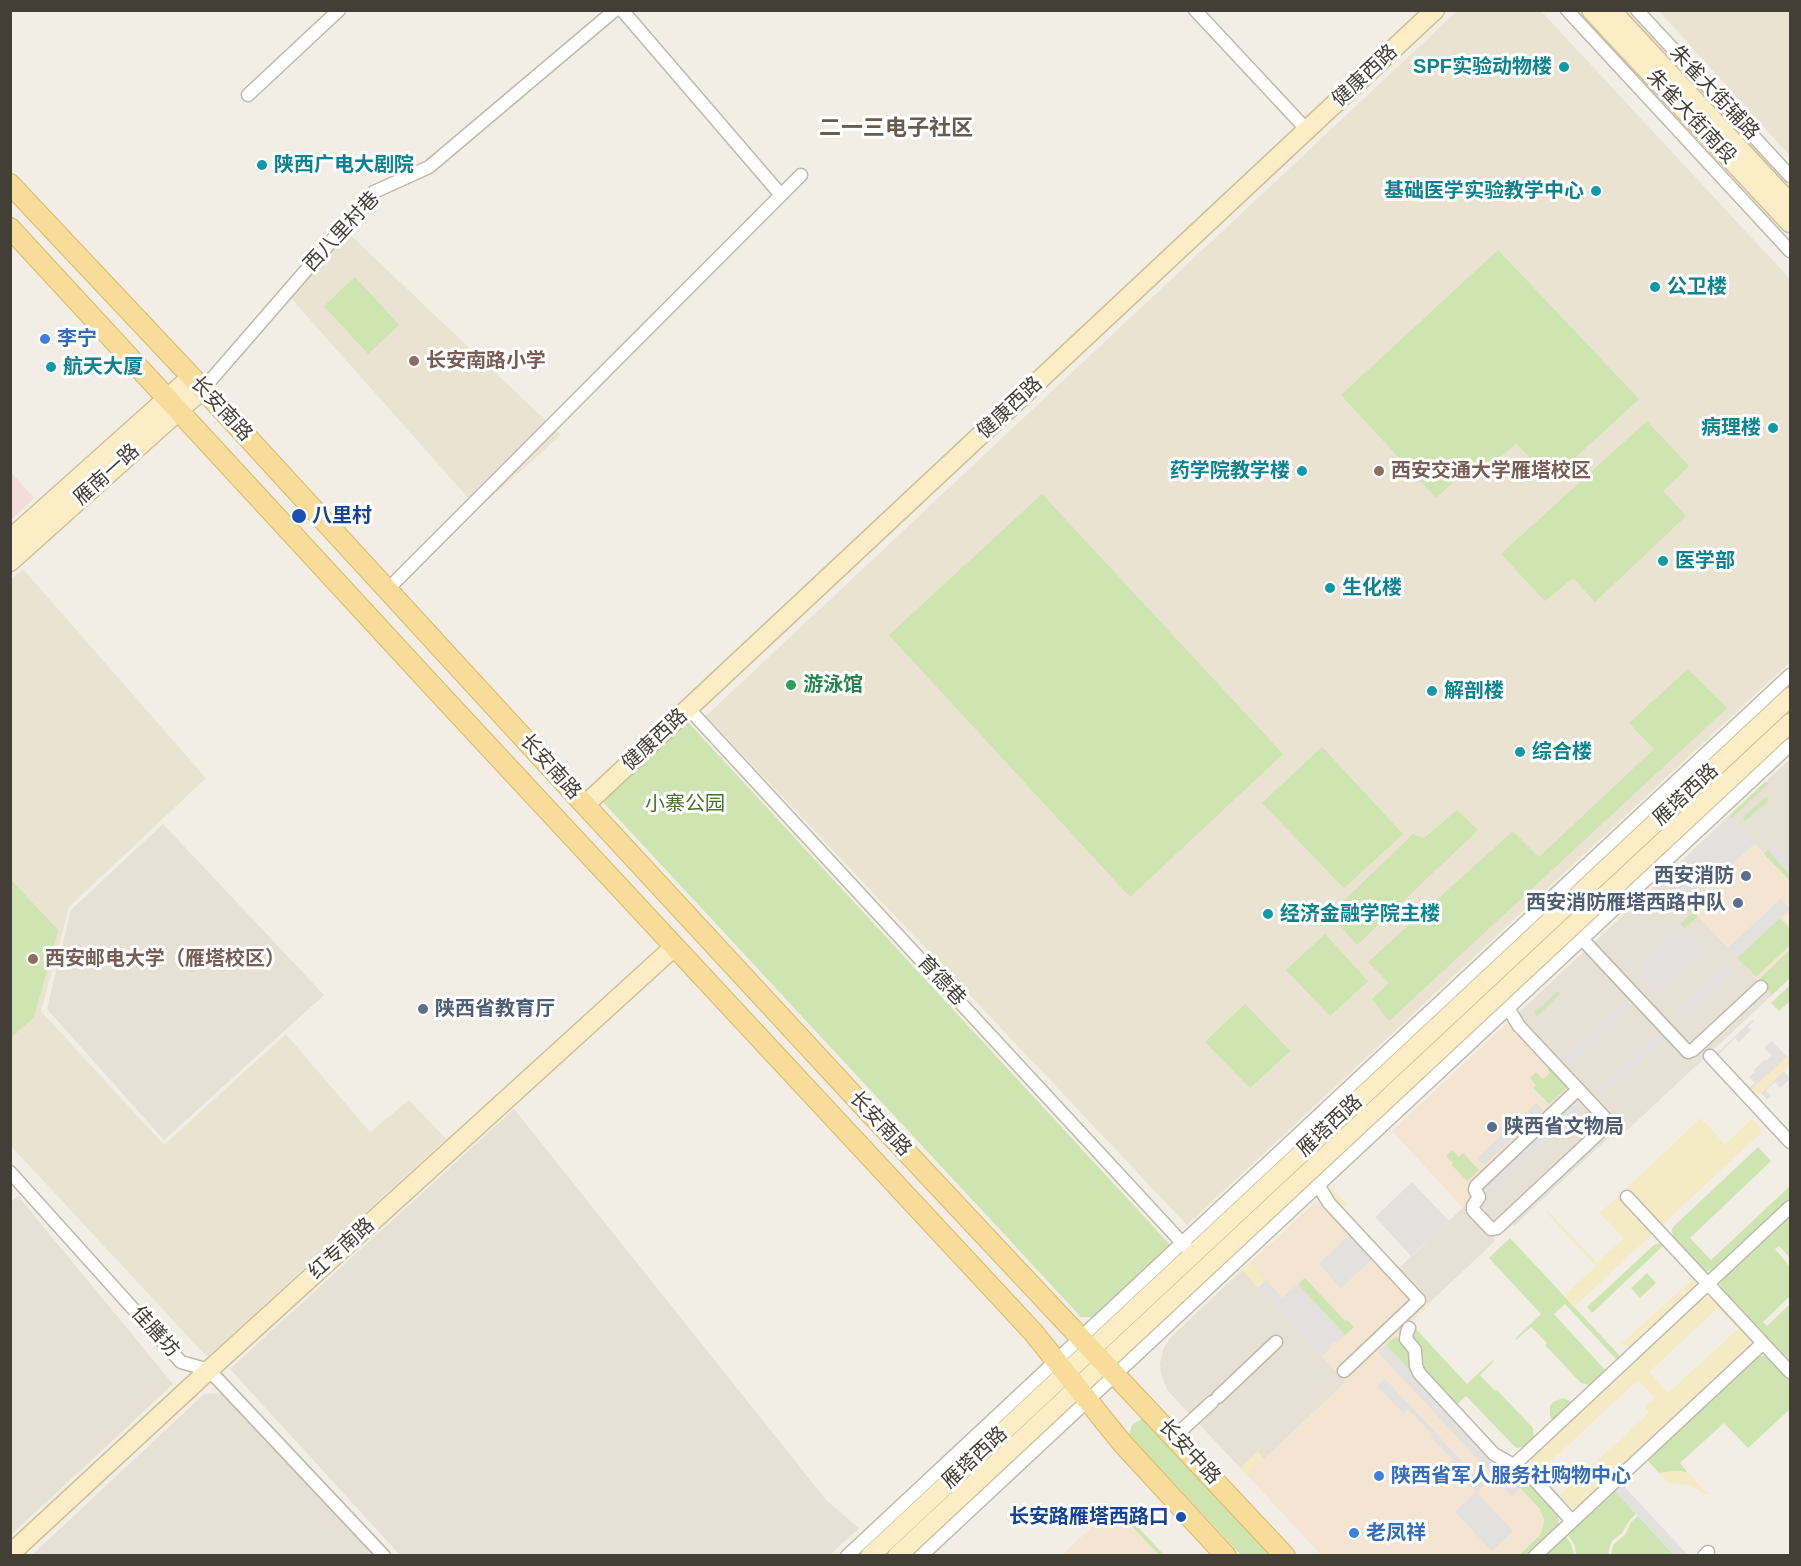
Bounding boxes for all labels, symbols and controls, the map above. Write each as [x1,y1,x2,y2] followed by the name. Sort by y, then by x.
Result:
[1328,40,1402,112] street label: 健康西路
[1664,41,1764,145] street label: 朱雀大街辅路
[1413,55,1552,79] place label: SPF实验动物楼
[1557,60,1571,74] marker: SPF实验动物楼
[1641,65,1741,169] street label: 朱雀大街南段
[819,116,973,142] district label: 二一三电子社区
[274,153,414,177] place label: 陕西广电大剧院
[255,158,269,172] marker: 陕西广电大剧院
[1384,179,1584,203] place label: 基础医学实验教学中心
[1589,184,1603,198] marker: 基础医学实验教学中心
[299,187,385,277] street label: 西八里村巷
[1667,275,1727,299] place label: 公卫楼
[1648,280,1662,294] marker: 公卫楼
[57,327,97,351] place label: 李宁
[38,332,52,346] marker: 李宁
[426,349,546,373] place label: 长安南路小学
[407,354,421,368] marker: 长安南路小学
[63,355,143,379] place label: 航天大厦
[44,360,58,374] marker: 航天大厦
[185,372,257,446] street label: 长安南路
[973,372,1047,444] street label: 健康西路
[1701,416,1761,440] place label: 病理楼
[1766,421,1780,435] marker: 病理楼
[69,439,145,511] street label: 雁南一路
[1170,459,1290,483] place label: 药学院教学楼
[1391,459,1591,483] place label: 西安交通大学雁塔校区
[1295,464,1309,478] marker: 药学院教学楼
[1372,464,1386,478] marker: 西安交通大学雁塔校区
[312,504,372,528] place label: 八里村
[290,507,308,525] marker: 八里村
[1675,549,1735,573] place label: 医学部
[1656,554,1670,568] marker: 医学部
[1342,576,1402,600] place label: 生化楼
[1323,581,1337,595] marker: 生化楼
[803,673,863,697] place label: 游泳馆
[784,678,798,692] marker: 游泳馆
[1444,679,1504,703] place label: 解剖楼
[1425,684,1439,698] marker: 解剖楼
[618,704,692,776] street label: 健康西路
[514,729,586,805] street label: 长安南路
[1532,740,1592,764] place label: 综合楼
[1513,745,1527,759] marker: 综合楼
[1649,759,1723,831] street label: 雁塔西路
[645,792,725,816] park label: 小寨公园
[1654,864,1734,888] place label: 西安消防
[1739,869,1753,883] marker: 西安消防
[1526,891,1726,915] place label: 西安消防雁塔西路中队
[1731,896,1745,910] marker: 西安消防雁塔西路中队
[1280,902,1440,926] place label: 经济金融学院主楼
[1261,907,1275,921] marker: 经济金融学院主楼
[45,947,285,971] place label: 西安邮电大学（雁塔校区）
[912,951,970,1011] street label: 育德巷
[26,952,40,966] marker: 西安邮电大学（雁塔校区）
[435,997,555,1021] place label: 陕西省教育厅
[416,1002,430,1016] marker: 陕西省教育厅
[844,1087,916,1161] street label: 长安南路
[1293,1090,1367,1162] street label: 雁塔西路
[1504,1115,1624,1139] place label: 陕西省文物局
[1485,1120,1499,1134] marker: 陕西省文物局
[304,1213,380,1285] street label: 红专南路
[126,1302,184,1362] street label: 佳膳坊
[1153,1415,1225,1489] street label: 长安中路
[938,1422,1012,1494] street label: 雁塔西路
[1391,1464,1631,1488] place label: 陕西省军人服务社购物中心
[1372,1469,1386,1483] marker: 陕西省军人服务社购物中心
[1009,1505,1169,1529] place label: 长安路雁塔西路口
[1174,1510,1188,1524] marker: 长安路雁塔西路口
[1366,1521,1426,1545] place label: 老凤祥
[1347,1526,1361,1540] marker: 老凤祥

